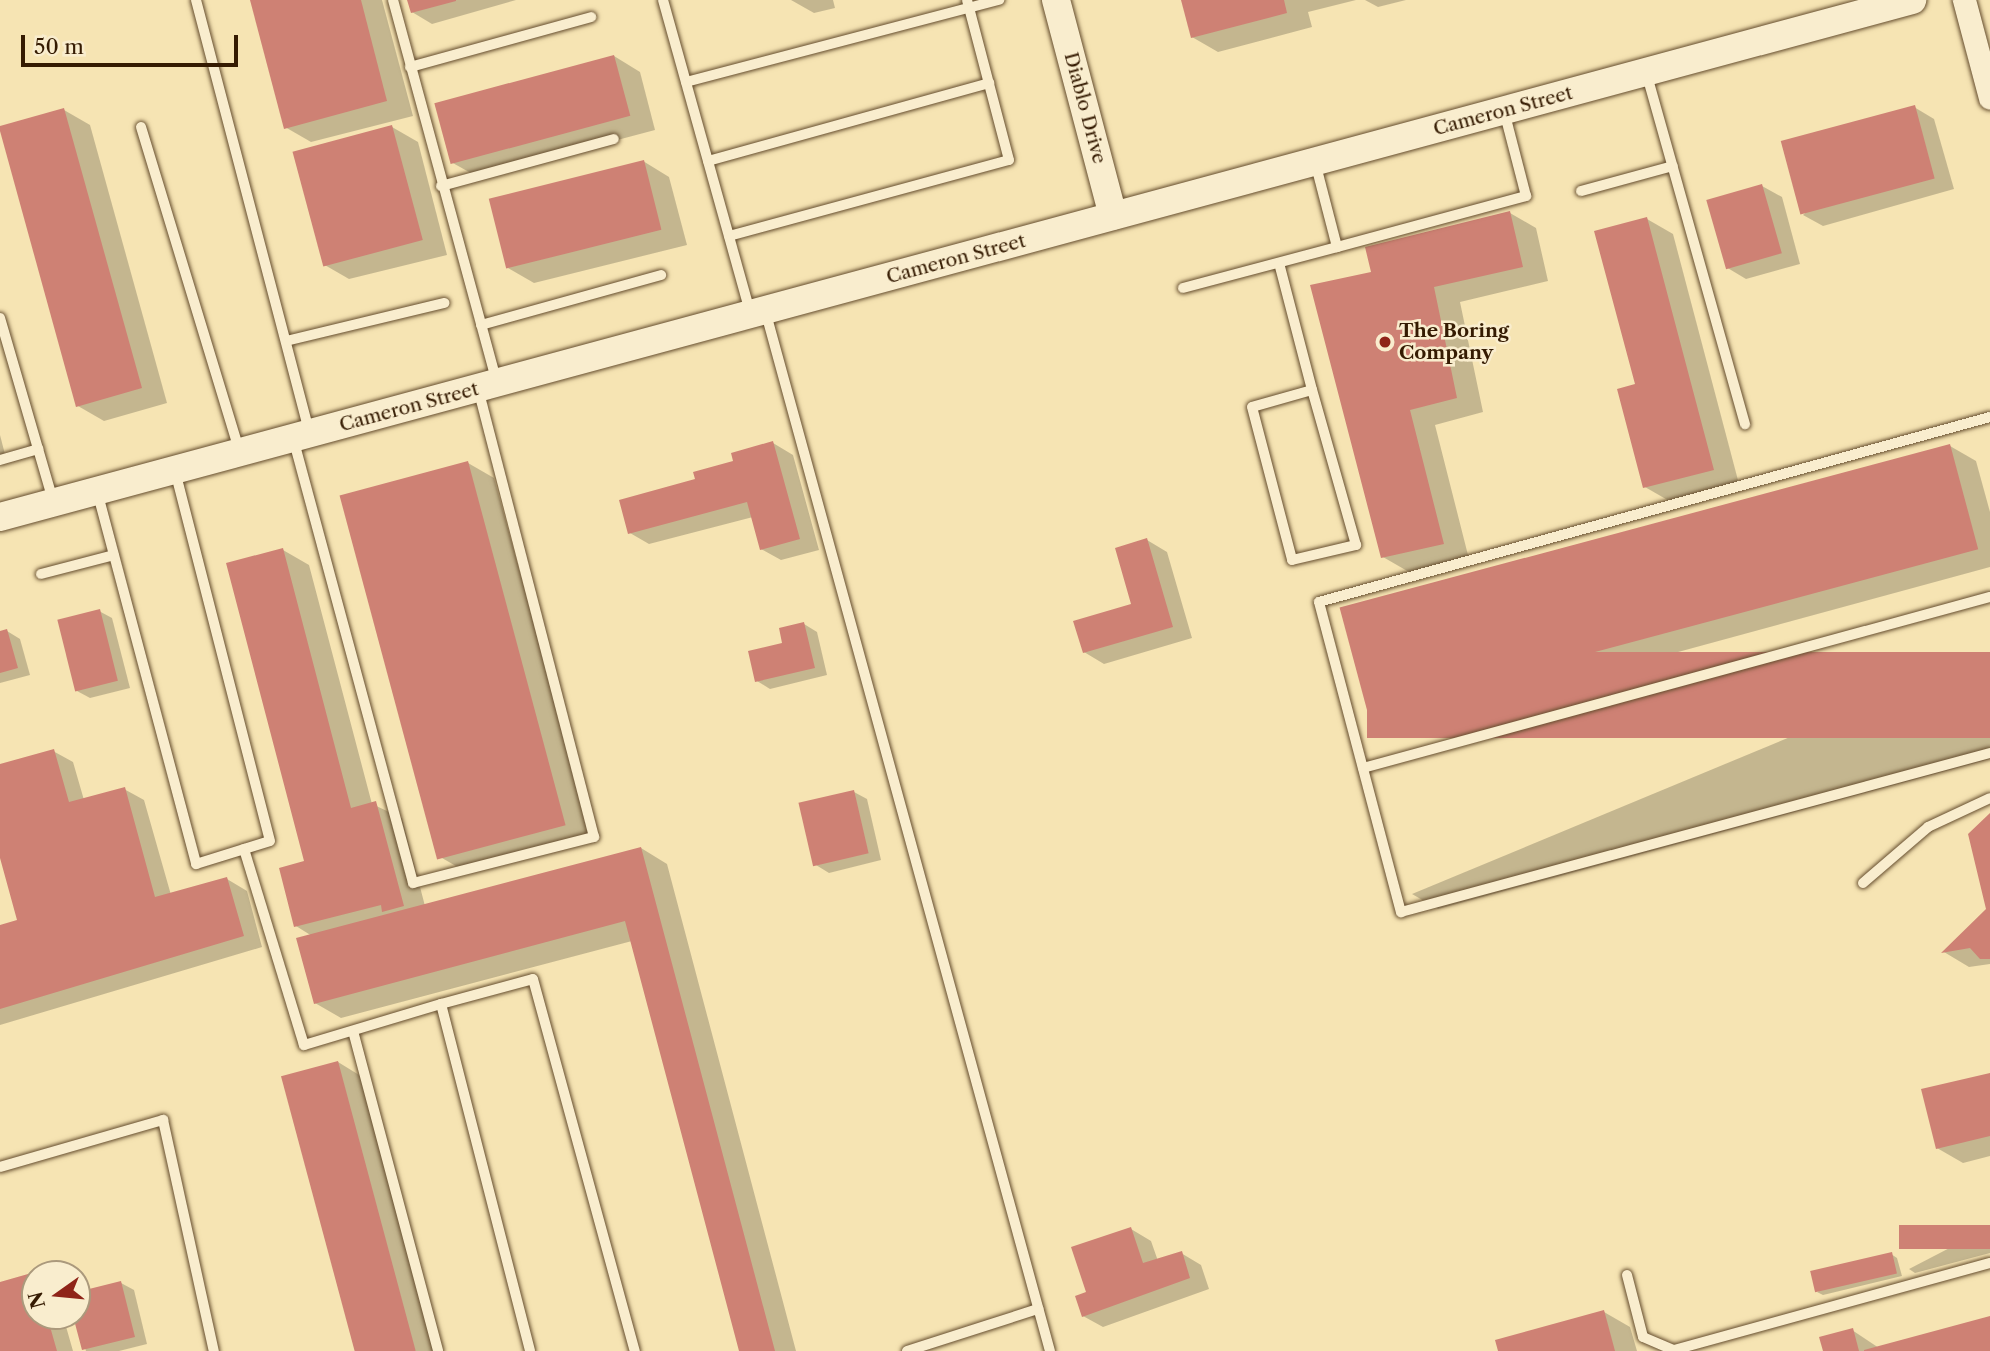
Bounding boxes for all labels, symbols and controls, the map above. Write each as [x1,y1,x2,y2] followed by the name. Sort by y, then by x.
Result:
[24,21,242,65] scale bar
[34,34,84,59] text: 50 m
[1059,50,1111,166] street label: Diablo Drive
[1431,81,1575,141] street label: Cameron Street
[884,229,1028,289] street label: Cameron Street
[1399,320,1509,364] place label: The Boring Company
[1377,334,1393,350] marker: The Boring Company
[337,377,481,437] street label: Cameron Street
[21,1260,91,1330] north arrow
[24,1289,50,1311] text: N

